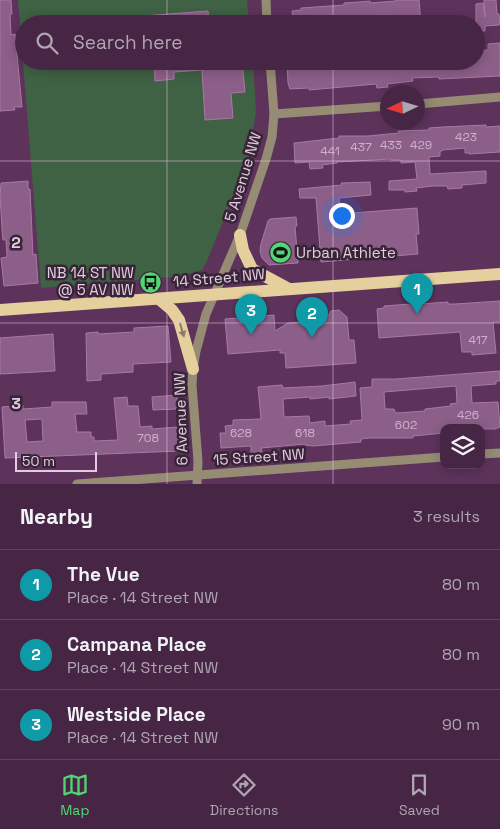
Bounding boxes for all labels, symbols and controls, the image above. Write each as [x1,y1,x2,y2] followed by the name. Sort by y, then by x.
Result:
[15,15,485,70] search box
[33,29,61,57] icon: search
[73,30,183,55] text: Search here
[380,85,425,130] north arrow
[455,129,477,145] house number: 423
[220,130,265,224] street label: 5 Avenue NW
[380,137,402,153] house number: 433
[410,137,432,153] house number: 429
[350,139,372,155] house number: 437
[320,143,340,159] house number: 441
[329,203,355,229] your location
[11,232,21,253] text: 2
[268,241,292,265] sports icon: Urban Athlete
[296,243,396,262] place label: Urban Athlete
[47,263,134,299] place label: NB 14 ST NW @ 5 AV NW
[172,264,266,291] street label: 14 Street NW
[138,270,162,294] bus stop icon: NB 14 ST NW @ 5 AV NW
[401,273,433,314] pin: 1
[235,294,267,335] pin: 3
[296,297,328,338] pin: 2
[178,323,186,338] one-way arrow
[469,332,488,348] house number: 417
[169,372,192,466] street label: 6 Avenue NW
[11,393,21,414] text: 3
[457,407,479,423] house number: 426
[395,417,417,433] house number: 602
[440,424,485,469] map controls
[440,424,485,469] button: layers
[230,425,252,441] house number: 628
[295,425,315,441] house number: 618
[137,430,159,446] house number: 708
[212,444,305,469] street label: 15 Street NW
[15,449,98,472] scale bar
[22,452,55,470] text: 50 m
[20,503,93,530] text: Nearby
[413,506,480,527] text: 3 results
[67,562,140,587] text: The Vue
[32,574,40,595] text: 1
[442,574,480,595] text: 80 m
[67,587,218,608] text: Place · 14 Street NW
[67,632,206,657] text: Campana Place
[31,644,41,665] text: 2
[442,644,480,665] text: 80 m
[67,657,218,678] text: Place · 14 Street NW
[67,702,206,727] text: Westside Place
[31,714,41,735] text: 3
[442,714,480,735] text: 90 m
[67,727,218,748] text: Place · 14 Street NW
[60,771,89,819] tab: Map
[210,771,278,819] tab: Directions
[399,771,440,819] tab: Saved

